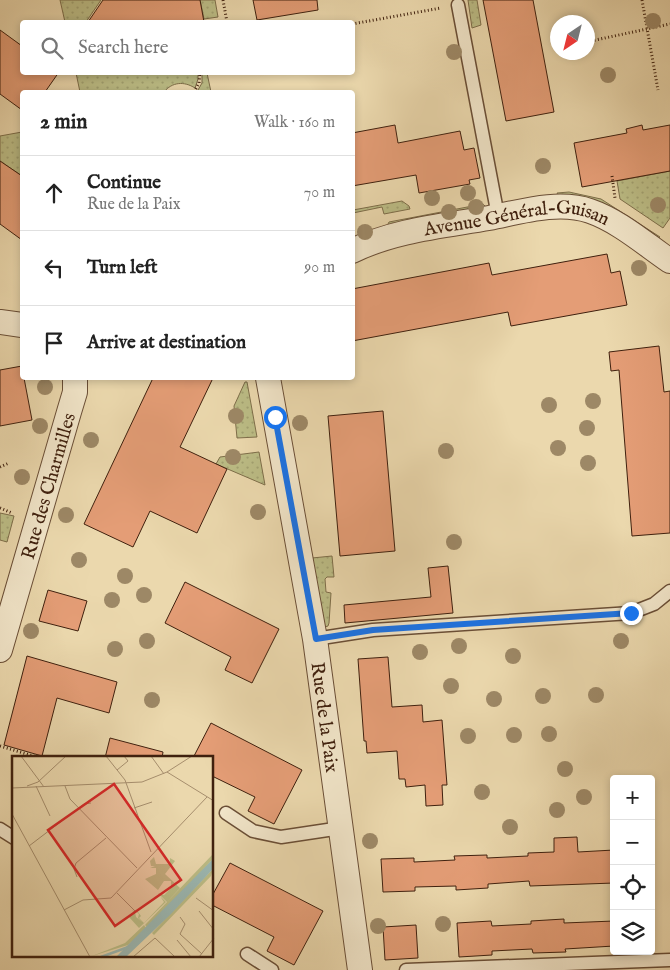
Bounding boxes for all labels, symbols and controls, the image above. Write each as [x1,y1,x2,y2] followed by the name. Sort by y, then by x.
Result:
[550,15,595,60] north arrow
[20,20,355,75] search box
[38,34,66,62] icon: search
[78,36,169,60] text: Search here
[40,109,87,136] text: 2 min
[254,113,335,133] text: Walk · 160 m
[87,171,161,195] text: Continue
[40,179,68,207] icon: ahead
[304,183,335,203] text: 70 m
[87,195,181,215] text: Rue de la Paix
[421,196,613,243] street label: Avenue Général-Guisan
[40,254,68,282] icon: left
[87,256,158,280] text: Turn left
[304,258,335,278] text: 90 m
[40,329,68,357] icon: arrive
[87,331,246,355] text: Arrive at destination
[264,406,287,429] route start
[17,410,82,562] street label: Rue des Charmilles
[620,602,643,625] route end
[304,661,343,774] street label: Rue de la Paix
[12,756,214,958] inset map
[610,775,655,955] map controls
[610,775,655,820] button: +
[610,820,655,865] button: −
[610,865,655,910] button: locate
[610,910,655,955] button: layers

